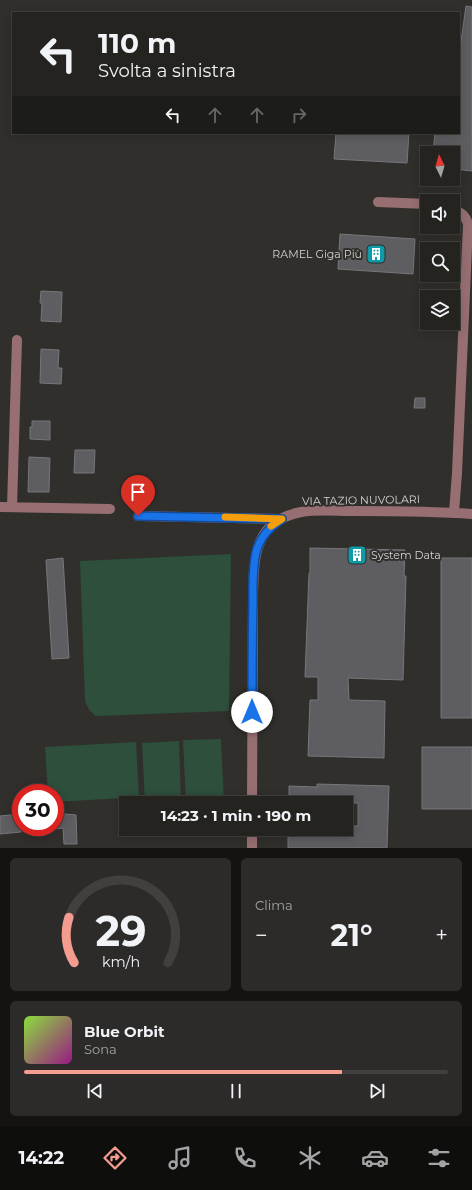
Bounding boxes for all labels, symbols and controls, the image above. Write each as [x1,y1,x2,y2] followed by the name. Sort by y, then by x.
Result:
[98,26,176,60] text: 110 m
[32,28,84,80] icon: left
[98,60,236,82] text: Svolta a sinistra
[162,104,184,126] icon: left
[204,104,226,126] icon: ahead
[246,104,268,126] icon: ahead
[288,104,310,126] icon: right
[420,146,460,186] north arrow
[420,146,460,330] map controls
[420,194,460,234] button: sound
[420,242,460,282] button: search
[365,243,387,265] building icon: RAMEL Giga Più
[272,247,362,261] place label: RAMEL Giga Più
[420,290,460,330] button: layers
[121,475,155,516] pin
[127,481,149,503] icon: arrive
[302,492,420,508] street label: VIA TAZIO NUVOLARI
[346,544,368,566] building icon: System Data
[371,548,441,562] place label: System Data
[231,691,273,733] position arrow
[12,784,64,836] speed limit sign: 30
[161,806,311,825] text: 14:23 · 1 min · 190 m
[255,897,293,913] text: Clima
[95,905,146,955] text: 29
[331,917,373,954] text: 21°
[255,922,268,949] text: −
[435,922,448,949] text: +
[101,952,140,970] text: km/h
[84,1022,164,1041] text: Blue Orbit
[84,1041,117,1057] text: Sona
[84,1080,106,1102] icon: previous
[225,1080,247,1102] icon: pause
[366,1080,388,1102] icon: next
[101,1144,129,1172] icon: directions
[166,1144,194,1172] icon: music
[231,1144,259,1172] icon: phone
[296,1144,324,1172] icon: climate
[361,1144,389,1172] icon: car
[425,1144,453,1172] icon: filters
[18,1147,64,1169] text: 14:22

